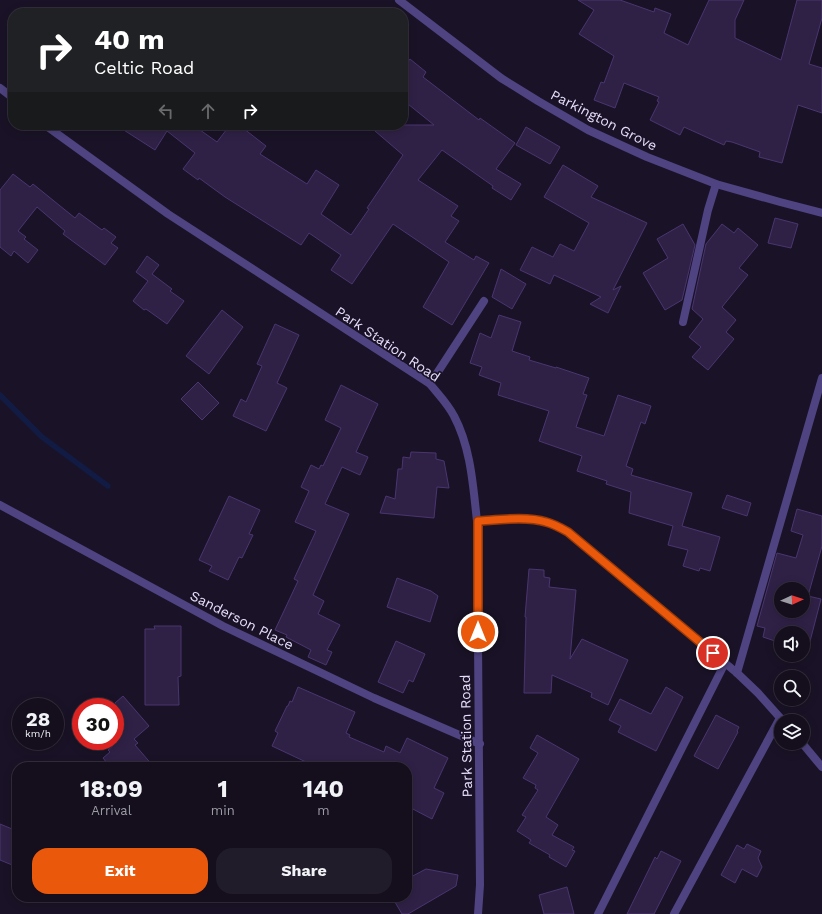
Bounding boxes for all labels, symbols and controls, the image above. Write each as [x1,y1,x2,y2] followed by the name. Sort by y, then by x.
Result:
[94,23,164,56] text: 40 m
[28,24,80,76] icon: right
[94,57,194,78] text: Celtic Road
[548,86,660,154] street label: Parkington Grove
[155,100,177,122] icon: left
[197,100,219,122] icon: ahead
[239,100,261,122] icon: right
[333,303,443,385] street label: Park Station Road
[774,582,810,618] north arrow
[774,582,810,750] map controls
[188,587,296,653] street label: Sanderson Place
[457,611,499,653] position arrow
[774,626,810,662] button: sound
[696,636,730,670] pin
[702,642,724,664] icon: arrive
[774,670,810,706] button: search
[457,675,475,797] street label: Park Station Road
[72,698,124,750] speed limit sign: 30
[26,707,50,731] text: 28
[774,714,810,750] button: layers
[25,728,51,739] text: km/h
[80,775,143,803] text: 18:09
[218,775,228,803] text: 1
[303,775,344,803] text: 140
[91,803,132,818] text: Arrival
[211,803,235,818] text: min
[317,803,330,818] text: m
[32,848,208,894] button: Exit
[216,848,392,894] button: Share

